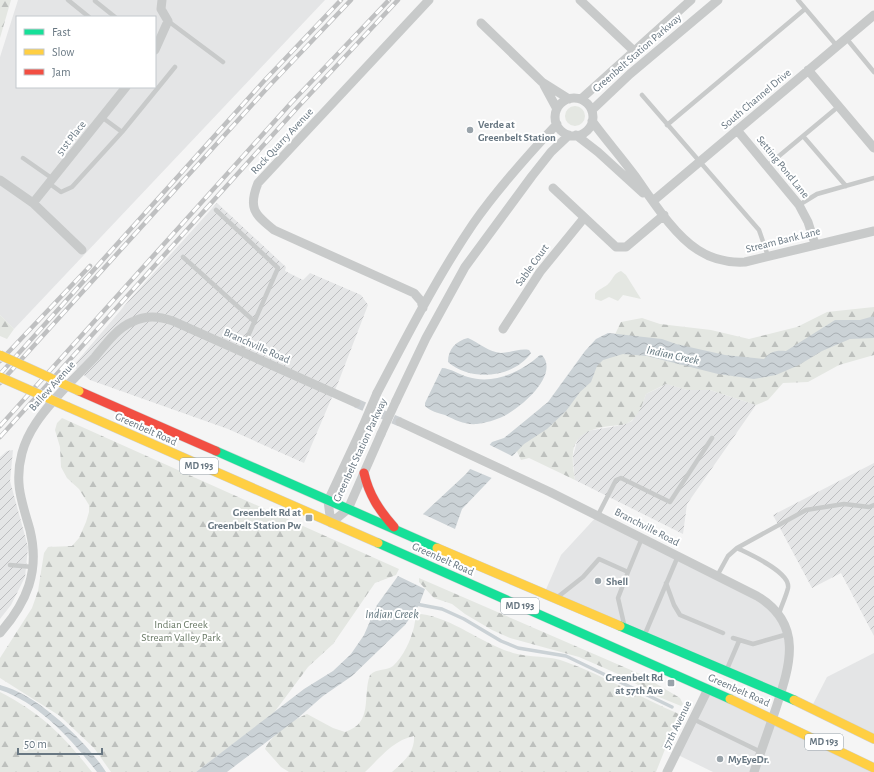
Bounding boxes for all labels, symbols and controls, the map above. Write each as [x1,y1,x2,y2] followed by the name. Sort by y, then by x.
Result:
[591,12,684,94] street label: Greenbelt Station Parkway
[16,16,156,88] legend
[52,26,71,38] text: Fast
[52,46,74,58] text: Slow
[52,66,71,78] text: Jam
[719,67,793,131] street label: South Channel Drive
[249,106,315,176] street label: Rock Quarry Avenue
[54,119,88,157] street label: 51st Place
[478,119,556,143] place label: Verde at Greenbelt Station
[465,125,475,135] marker: Verde at Greenbelt Station
[755,134,811,200] street label: Setting Pond Lane
[745,225,821,255] street label: Stream Bank Lane
[513,242,551,288] street label: Sable Court
[222,327,292,366] street label: Branchville Road
[646,344,701,367] water label: Indian Creek
[27,359,77,413] street label: Ballew Avenue
[331,396,389,504] street label: Greenbelt Station Parkway
[113,410,179,448] street label: Greenbelt Road
[180,458,218,474] road number: MD 193
[613,506,681,548] street label: Branchville Road
[208,507,301,531] place label: Greenbelt Rd at Greenbelt Station Pw
[304,513,314,523] marker: Greenbelt Rd at Greenbelt Station Pw
[410,540,476,578] street label: Greenbelt Road
[593,576,603,586] marker: Shell
[606,576,628,587] place label: Shell
[501,598,539,614] road number: MD 193
[365,608,419,620] water label: Indian Creek
[141,619,221,643] park label: Indian Creek Stream Valley Park
[706,671,772,709] street label: Greenbelt Road
[606,672,663,696] place label: Greenbelt Rd at 57th Ave
[666,678,676,688] marker: Greenbelt Rd at 57th Ave
[661,699,693,751] street label: 57th Avenue
[18,730,102,756] scale bar
[805,734,843,750] road number: MD 193
[24,738,47,750] text: 50 m
[715,754,725,764] marker: MyEyeDr.
[728,754,770,765] place label: MyEyeDr.

